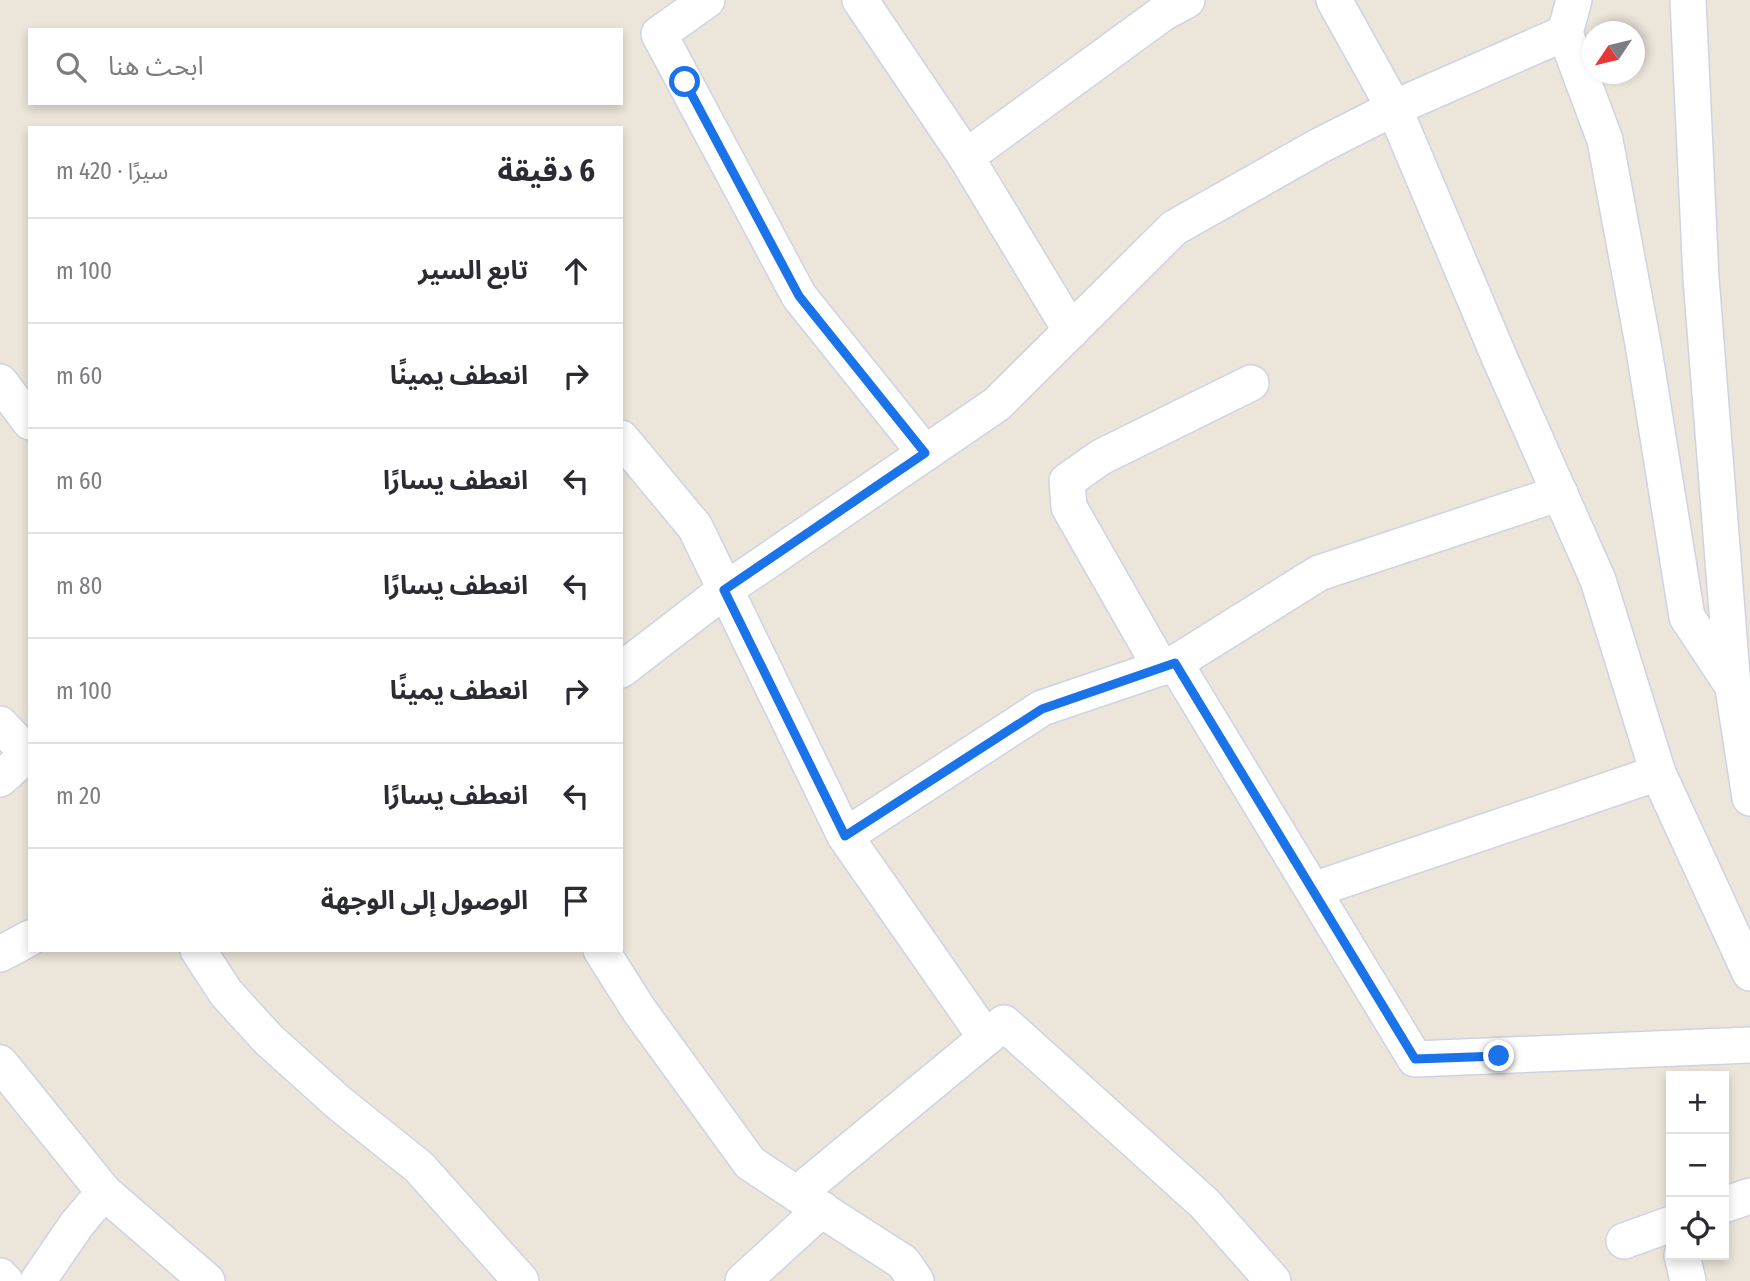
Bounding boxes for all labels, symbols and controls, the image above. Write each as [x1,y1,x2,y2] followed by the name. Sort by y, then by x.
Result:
[1582,21,1645,84] north arrow
[28,28,623,105] search box
[52,48,90,86] icon: search
[108,51,204,82] text: ابحث هنا
[669,66,700,97] route start
[498,153,595,189] text: 6 دقيقة
[56,157,168,185] text: سيرًا · 420 m
[557,252,595,290] icon: ahead
[418,255,528,286] text: تابع السير
[56,257,112,285] text: 100 m
[557,357,595,395] icon: right
[390,360,528,391] text: انعطف يمينًا
[56,362,103,390] text: 60 m
[557,462,595,500] icon: left
[383,465,528,496] text: انعطف يسارًا
[56,467,103,495] text: 60 m
[557,567,595,605] icon: left
[383,570,528,601] text: انعطف يسارًا
[56,572,103,600] text: 80 m
[557,672,595,710] icon: right
[390,675,528,706] text: انعطف يمينًا
[56,677,112,705] text: 100 m
[557,777,595,815] icon: left
[383,780,528,811] text: انعطف يسارًا
[56,782,101,810] text: 20 m
[557,882,595,920] icon: arrive
[321,885,528,916] text: الوصول إلى الوجهة
[1483,1040,1514,1071] route end
[1666,1071,1729,1260] map controls
[1666,1071,1729,1134] button: +
[1666,1134,1729,1197] button: −
[1666,1197,1729,1260] button: locate

